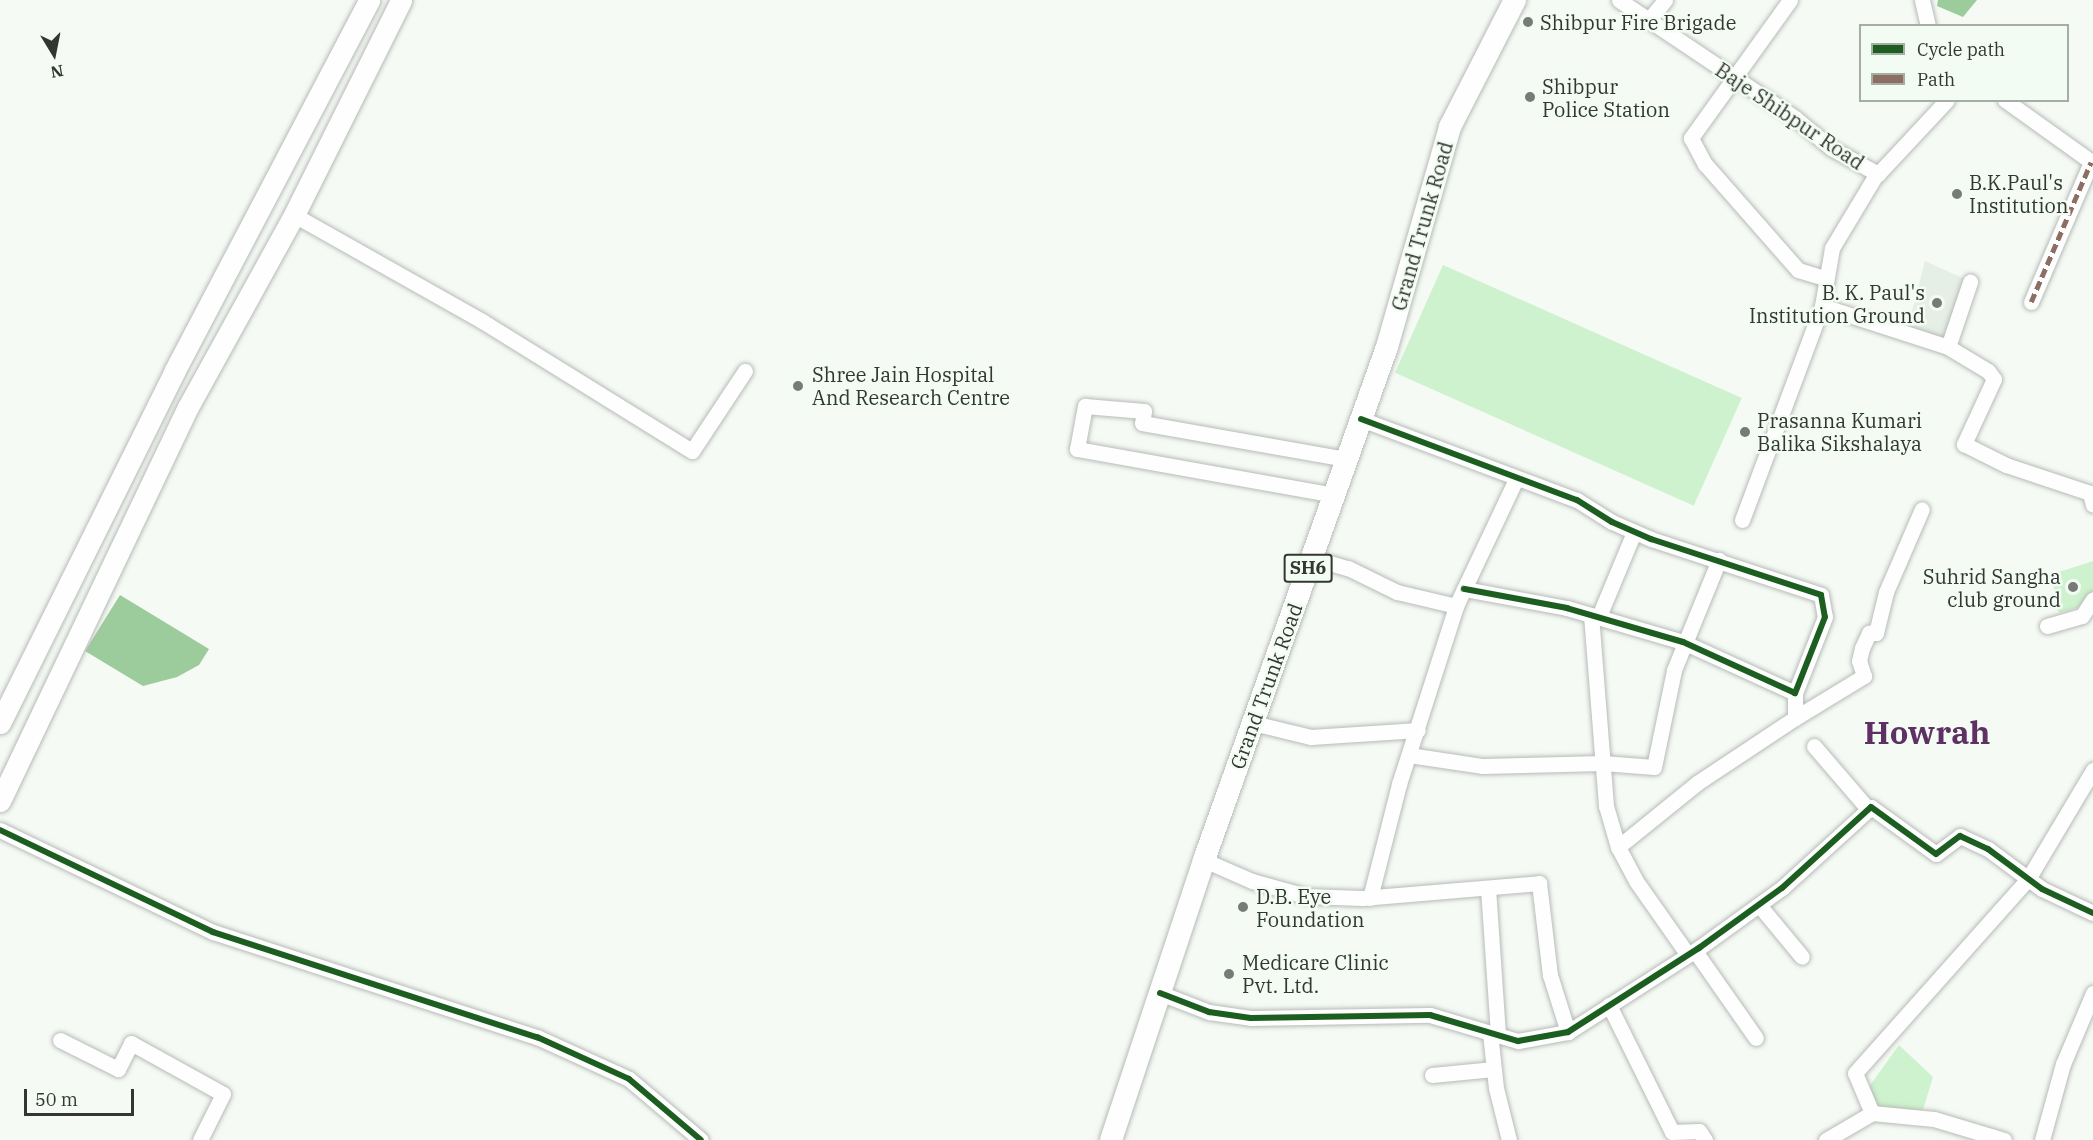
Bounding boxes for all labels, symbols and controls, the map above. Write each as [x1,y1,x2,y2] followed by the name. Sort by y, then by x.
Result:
[1540,10,1736,34] place label: Shibpur Fire Brigade
[1521,15,1535,29] marker: Shibpur Fire Brigade
[24,24,84,84] north arrow
[1859,24,2069,102] legend
[1917,38,2005,61] text: Cycle path
[1711,57,1869,175] street label: Baje Shibpur Road
[49,61,65,83] text: N
[1917,68,1955,91] text: Path
[1542,74,1670,121] place label: Shibpur Police Station
[1523,90,1537,104] marker: Shibpur Police Station
[1386,139,1458,313] street label: Grand Trunk Road
[1969,170,2069,217] place label: B.K.Paul's Institution
[1950,187,1964,201] marker: B.K.Paul's Institution
[1749,280,1925,327] place label: B. K. Paul's Institution Ground
[1930,296,1944,310] marker: B. K. Paul's Institution Ground
[812,362,1010,409] place label: Shree Jain Hospital And Research Centre
[789,377,807,395] marker: Shree Jain Hospital And Research Centre
[1757,408,1922,455] place label: Prasanna Kumari Balika Sikshalaya
[1738,425,1752,439] marker: Prasanna Kumari Balika Sikshalaya
[1282,553,1334,583] road number: SH6
[1923,564,2061,611] place label: Suhrid Sangha club ground
[2066,580,2080,594] marker: Suhrid Sangha club ground
[1225,600,1307,772] street label: Grand Trunk Road
[1864,713,1990,751] district label: Howrah
[1256,884,1364,931] place label: D.B. Eye Foundation
[1234,898,1252,916] marker: D.B. Eye Foundation
[1242,951,1389,998] place label: Medicare Clinic Pvt. Ltd.
[1220,965,1238,983] marker: Medicare Clinic Pvt. Ltd.
[27,1077,136,1115] scale bar
[35,1088,78,1111] text: 50 m

